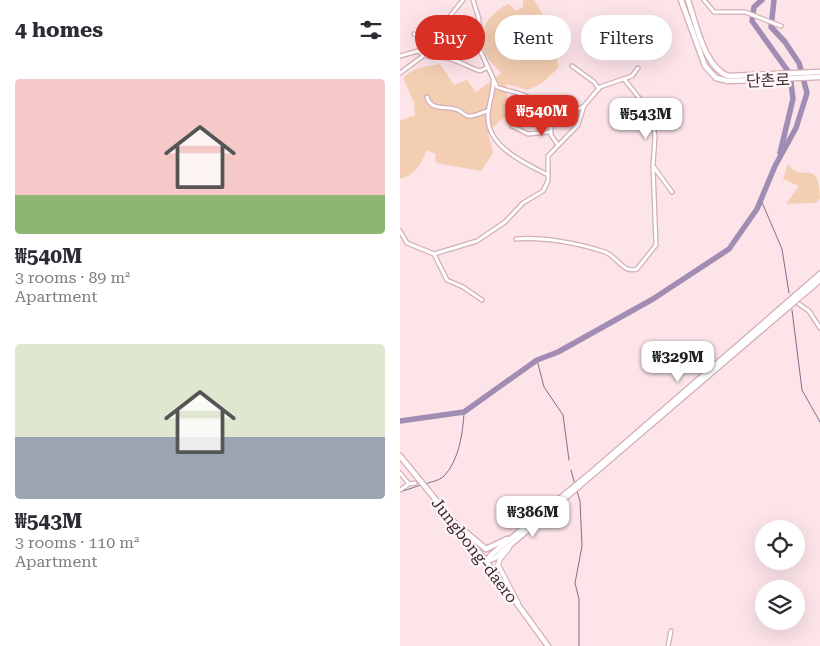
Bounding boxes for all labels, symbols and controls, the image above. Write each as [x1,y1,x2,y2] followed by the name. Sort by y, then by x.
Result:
[415,15,485,60] chip: Buy
[495,15,571,60] chip: Rent
[581,15,672,60] chip: Filters
[357,16,385,44] icon: filters
[15,18,103,42] text: 4 homes
[746,70,791,91] street label: 단촌로
[507,94,577,137] pin: ₩540M
[611,98,681,140] pin: ₩543M
[516,101,568,120] text: ₩540M
[620,104,672,123] text: ₩543M
[155,112,245,202] icon: home
[15,244,82,268] text: ₩540M
[15,268,130,287] text: 3 rooms · 89 m²
[15,287,98,306] text: Apartment
[643,340,713,383] pin: ₩329M
[652,347,704,366] text: ₩329M
[155,377,245,467] icon: home
[428,494,522,607] street label: Jungbong-daero
[498,496,568,538] pin: ₩386M
[507,502,559,521] text: ₩386M
[15,509,82,533] text: ₩543M
[755,520,805,630] map controls
[755,520,805,570] button: locate
[15,533,139,552] text: 3 rooms · 110 m²
[15,552,98,571] text: Apartment
[755,580,805,630] button: layers

